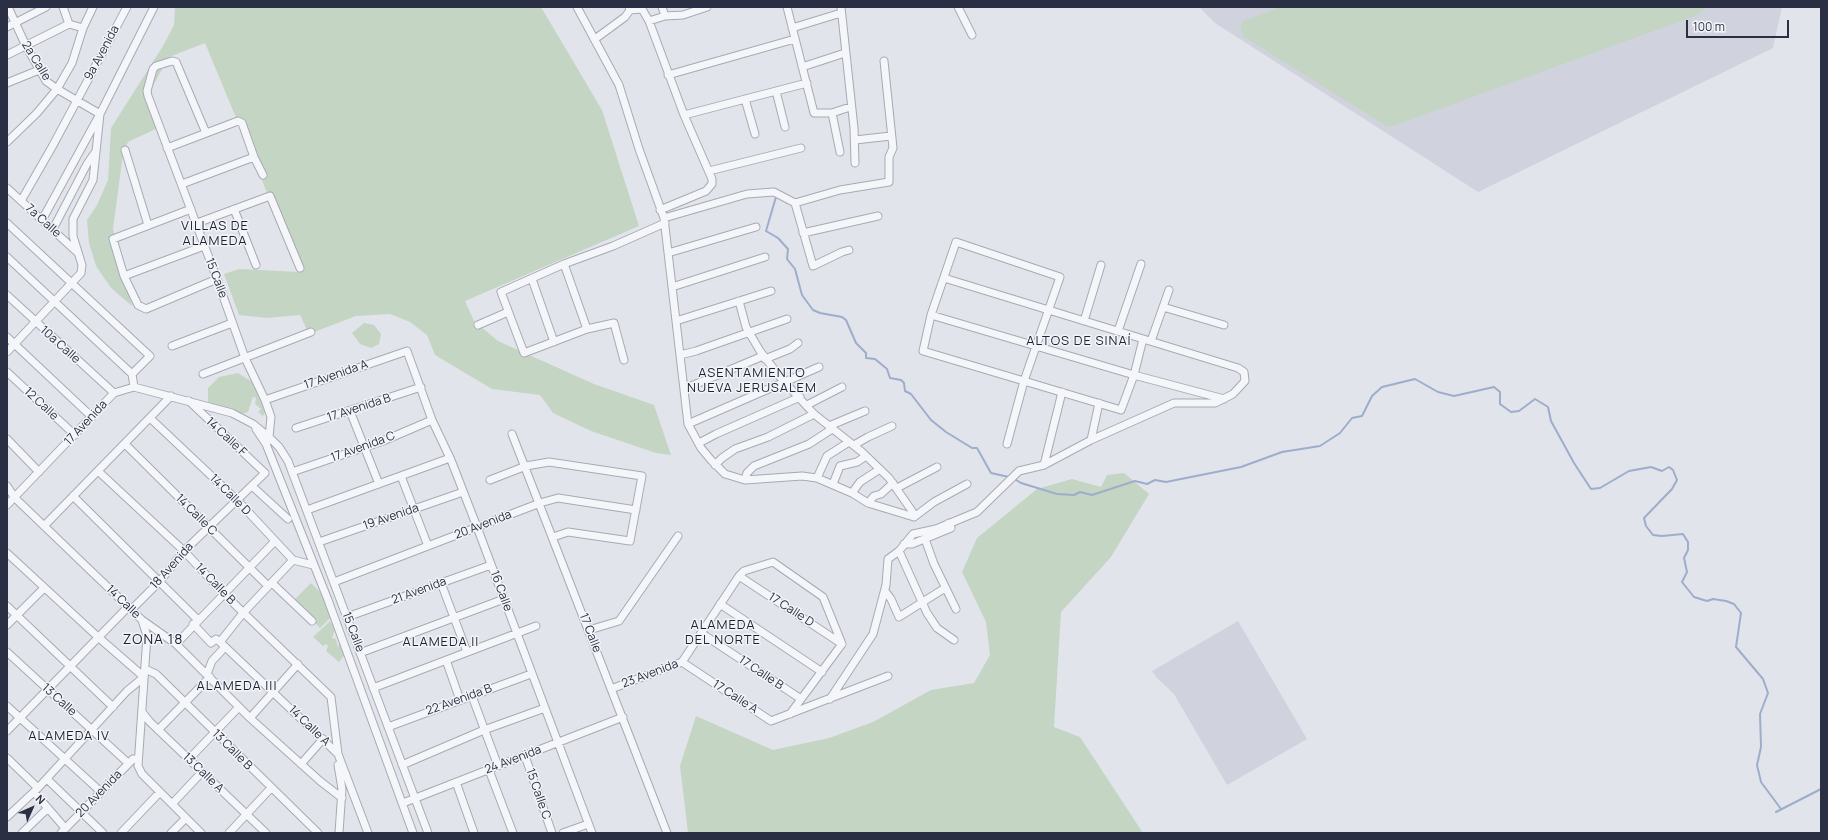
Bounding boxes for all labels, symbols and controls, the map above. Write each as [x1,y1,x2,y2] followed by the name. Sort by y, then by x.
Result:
[1688,12,1791,38] scale bar
[1693,18,1725,35] text: 100 m
[82,23,122,83] street label: 9a Avenida
[18,39,54,83] street label: 2a Calle
[22,201,64,241] street label: 7a Calle
[181,218,249,249] district label: VILLAS DE ALAMEDA
[202,256,230,300] street label: 15 Calle
[37,323,83,367] street label: 10a Calle
[1026,333,1132,349] district label: ALTOS DE SINAÍ
[302,357,370,393] street label: 17 Avenida A
[687,365,817,396] district label: ASENTAMIENTO NUEVA JERUSALEM
[21,384,61,424] street label: 12 Calle
[325,391,393,425] street label: 17 Avenida B
[61,397,111,449] street label: 17 Avenida
[203,415,249,459] street label: 14 Calle F
[329,429,397,465] street label: 17 Avenida C
[206,471,254,519] street label: 14 Calle D
[172,491,220,539] street label: 14 Calle C
[361,501,421,533] street label: 19 Avenida
[452,508,514,542] street label: 20 Avenida
[147,540,197,592] street label: 18 Avenida
[192,560,238,608] street label: 14 Calle B
[487,569,515,613] street label: 16 Calle
[390,574,448,608] street label: 21 Avenida
[103,582,143,622] street label: 14 Calle
[766,590,816,630] street label: 17 Calle D
[339,610,367,654] street label: 15 Calle
[576,611,604,655] street label: 17 Calle
[685,617,761,648] district label: ALAMEDA DEL NORTE
[123,632,183,648] district label: ZONA 18
[403,634,479,650] district label: ALAMEDA II
[736,653,786,693] street label: 17 Calle B
[620,657,680,691] street label: 23 Avenida
[710,677,760,717] street label: 17 Calle A
[197,678,277,694] district label: ALAMEDA III
[39,681,79,719] street label: 13 Calle
[424,681,494,719] street label: 22 Avenida B
[285,703,333,749] street label: 14 Calle A
[209,727,255,773] street label: 13 Calle B
[28,728,110,744] district label: ALAMEDA IV
[483,743,543,777] street label: 24 Avenida
[179,750,227,796] street label: 13 Calle A
[73,767,125,821] street label: 20 Avenida
[523,767,553,821] street label: 15 Calle C
[12,788,52,828] north arrow
[33,791,49,807] text: N

